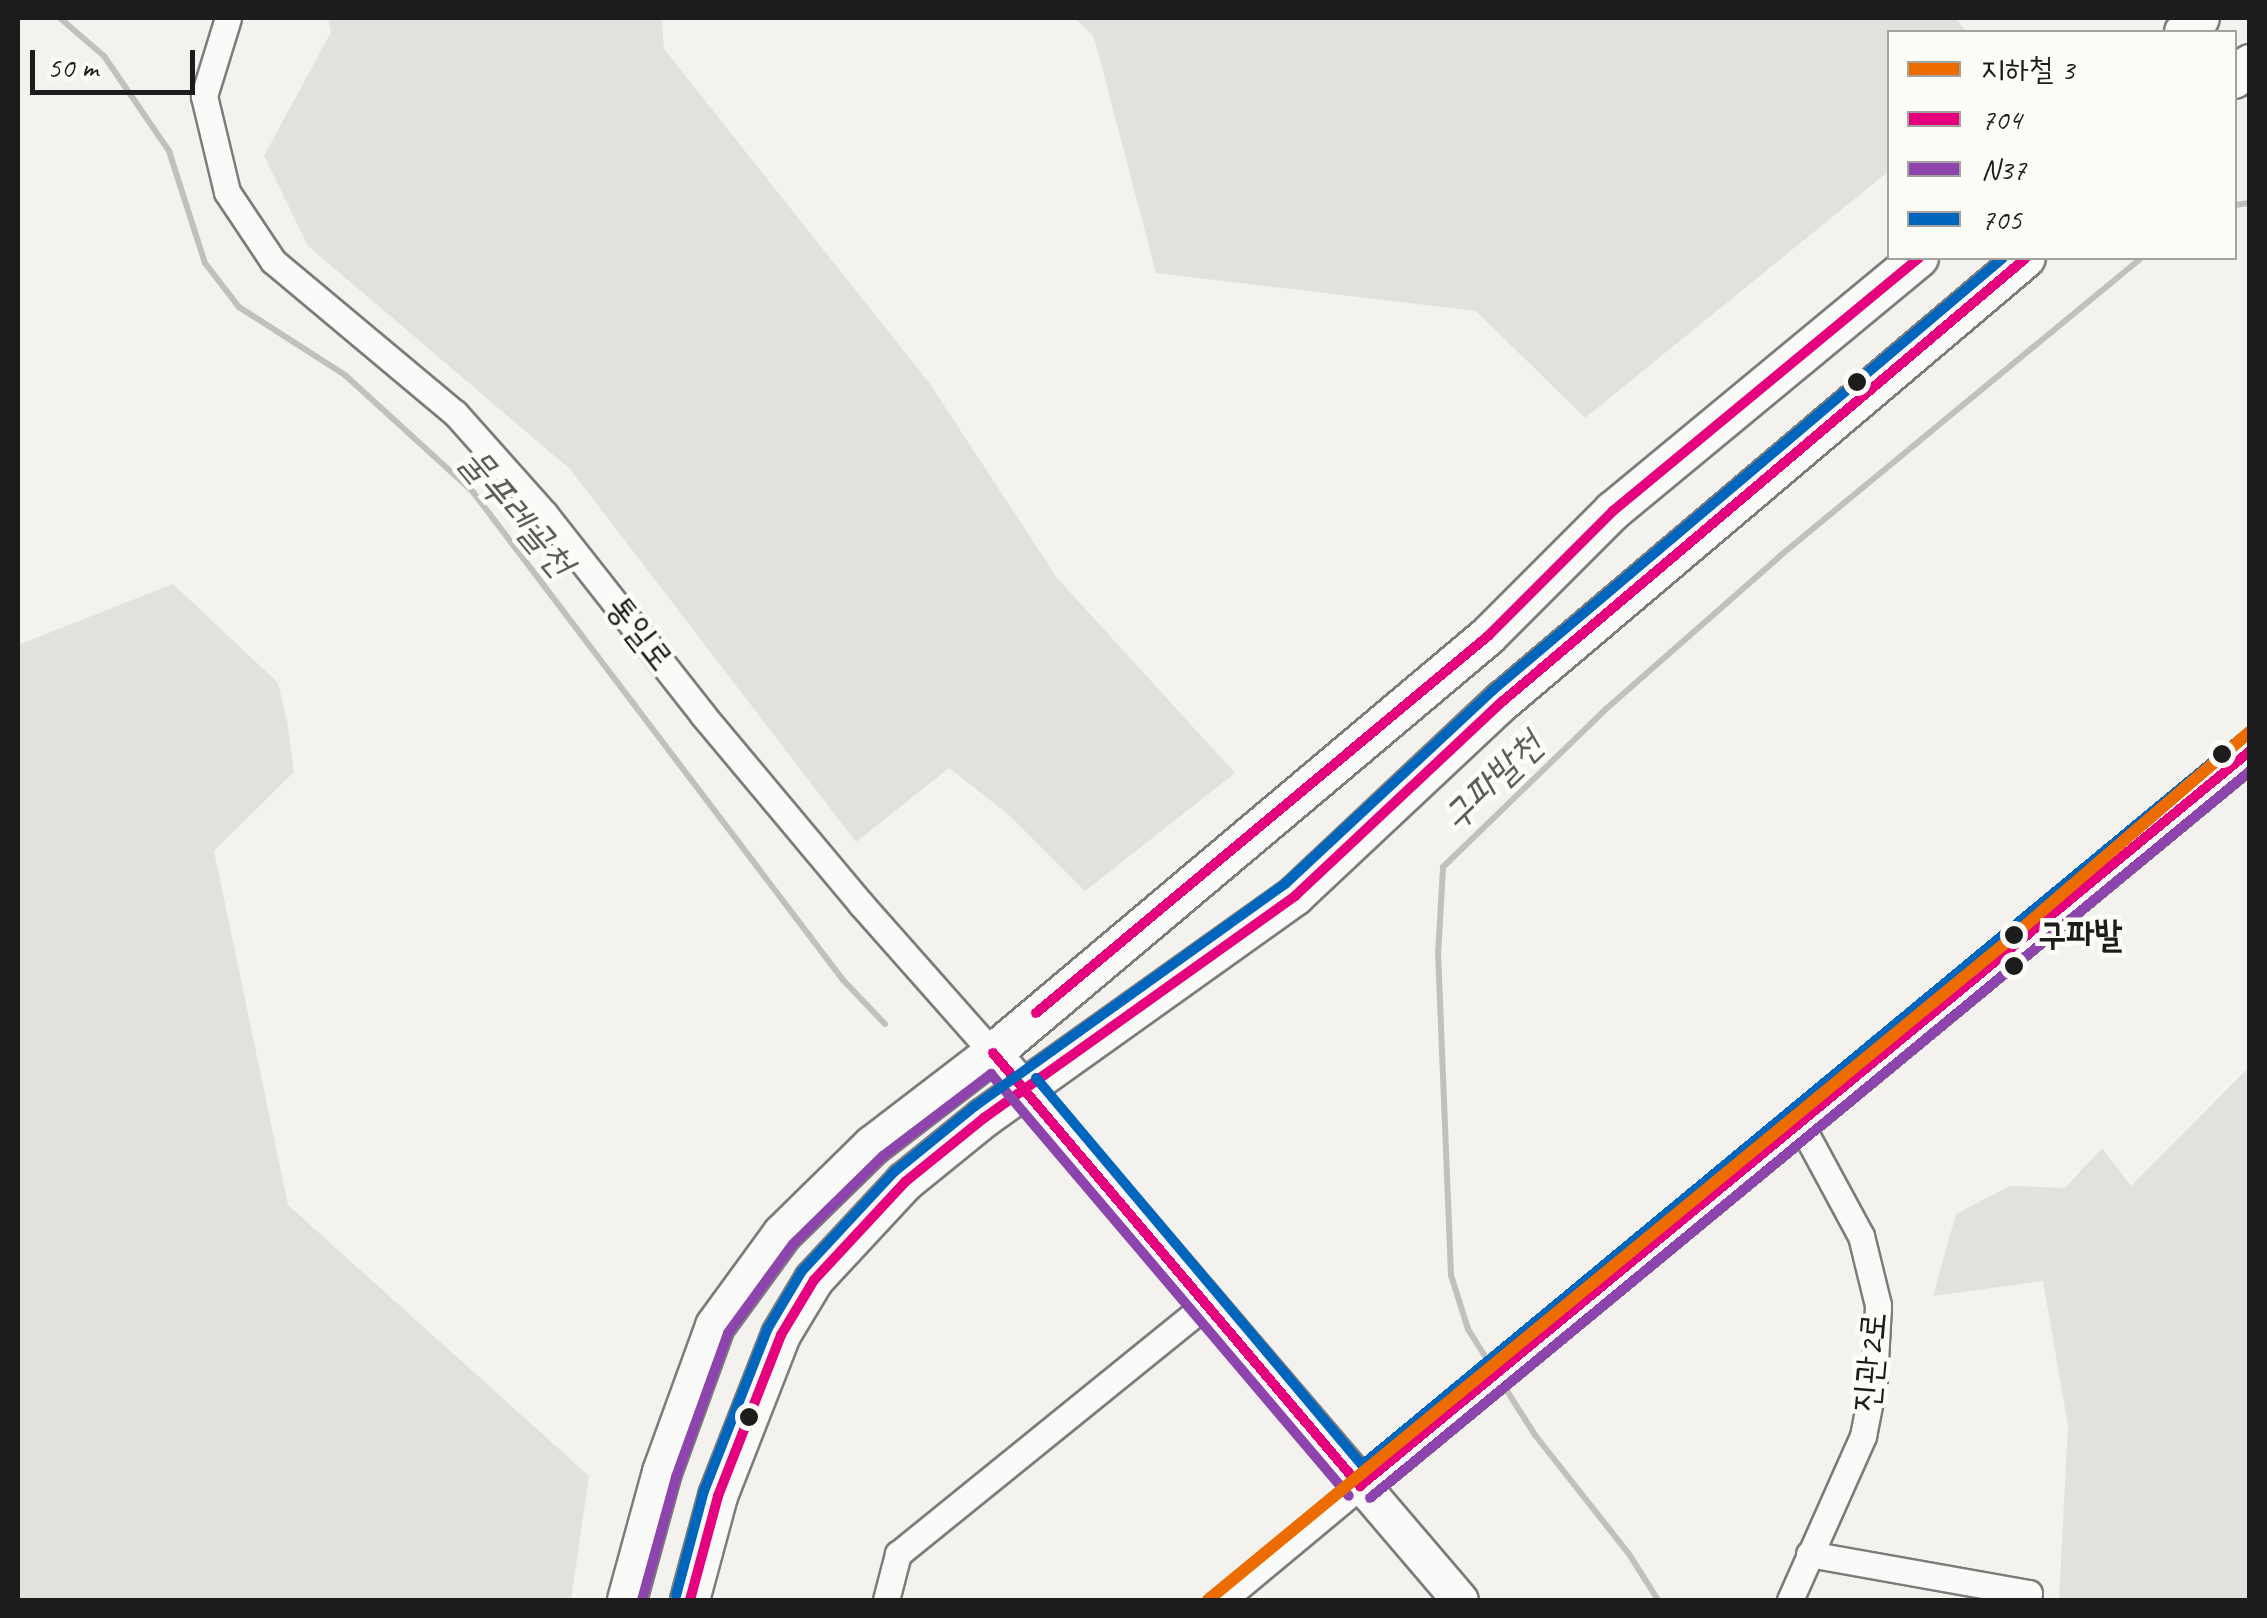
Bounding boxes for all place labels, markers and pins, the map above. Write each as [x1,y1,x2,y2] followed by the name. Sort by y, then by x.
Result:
[1847,372,1867,392] unlabelled marker
[2212,744,2232,764] unlabelled marker
[2038,914,2122,956] place label: 구파발
[1999,920,2029,950] marker: 구파발
[2004,956,2024,976] unlabelled marker
[739,1407,759,1427] unlabelled marker

